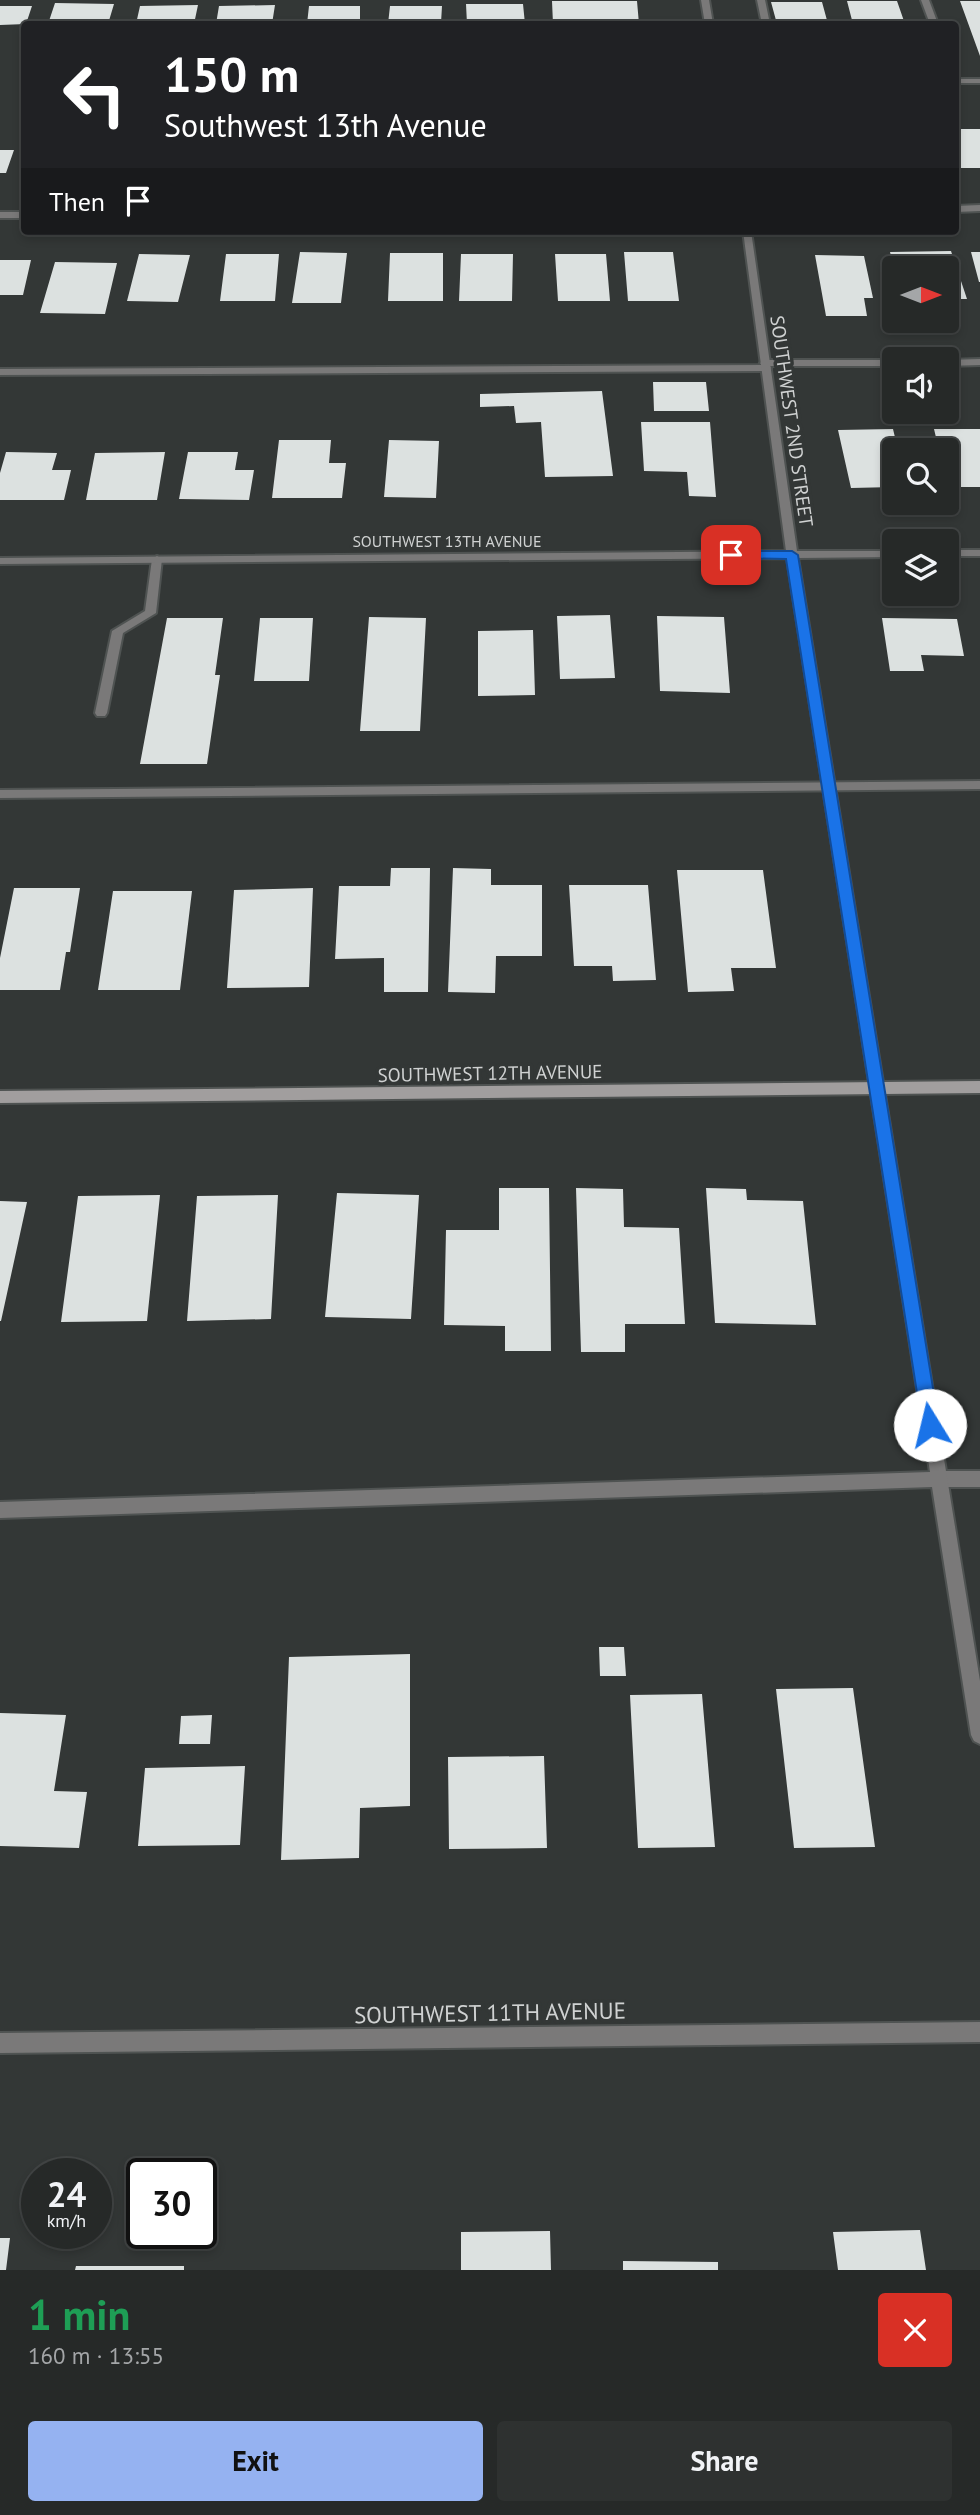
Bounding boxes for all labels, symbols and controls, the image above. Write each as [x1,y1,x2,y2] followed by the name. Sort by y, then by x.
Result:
[164,42,299,106] text: 150 m
[49,49,140,140] icon: left
[164,104,487,146] text: Southwest 13th Avenue
[119,182,157,220] icon: arrive
[49,185,105,218] text: Then
[882,256,959,332] north arrow
[882,256,959,606] map controls
[765,314,819,529] street label: SOUTHWEST 2ND STREET
[882,347,959,424] button: sound
[882,438,959,515] button: search
[701,525,761,585] pin
[882,529,959,606] button: layers
[352,531,542,551] street label: SOUTHWEST 13TH AVENUE
[712,536,750,574] icon: arrive
[377,1059,603,1087] street label: SOUTHWEST 12TH AVENUE
[893,1388,967,1462] position arrow
[354,1996,626,2029] street label: SOUTHWEST 11TH AVENUE
[126,2158,217,2249] speed limit sign: 30
[47,2171,86,2217] text: 24
[47,2209,86,2232] text: km/h
[28,2287,130,2342] text: 1 min
[878,2293,952,2367] button: close
[28,2341,164,2370] text: 160 m · 13:55
[28,2421,483,2501] button: Exit
[497,2421,952,2501] button: Share

